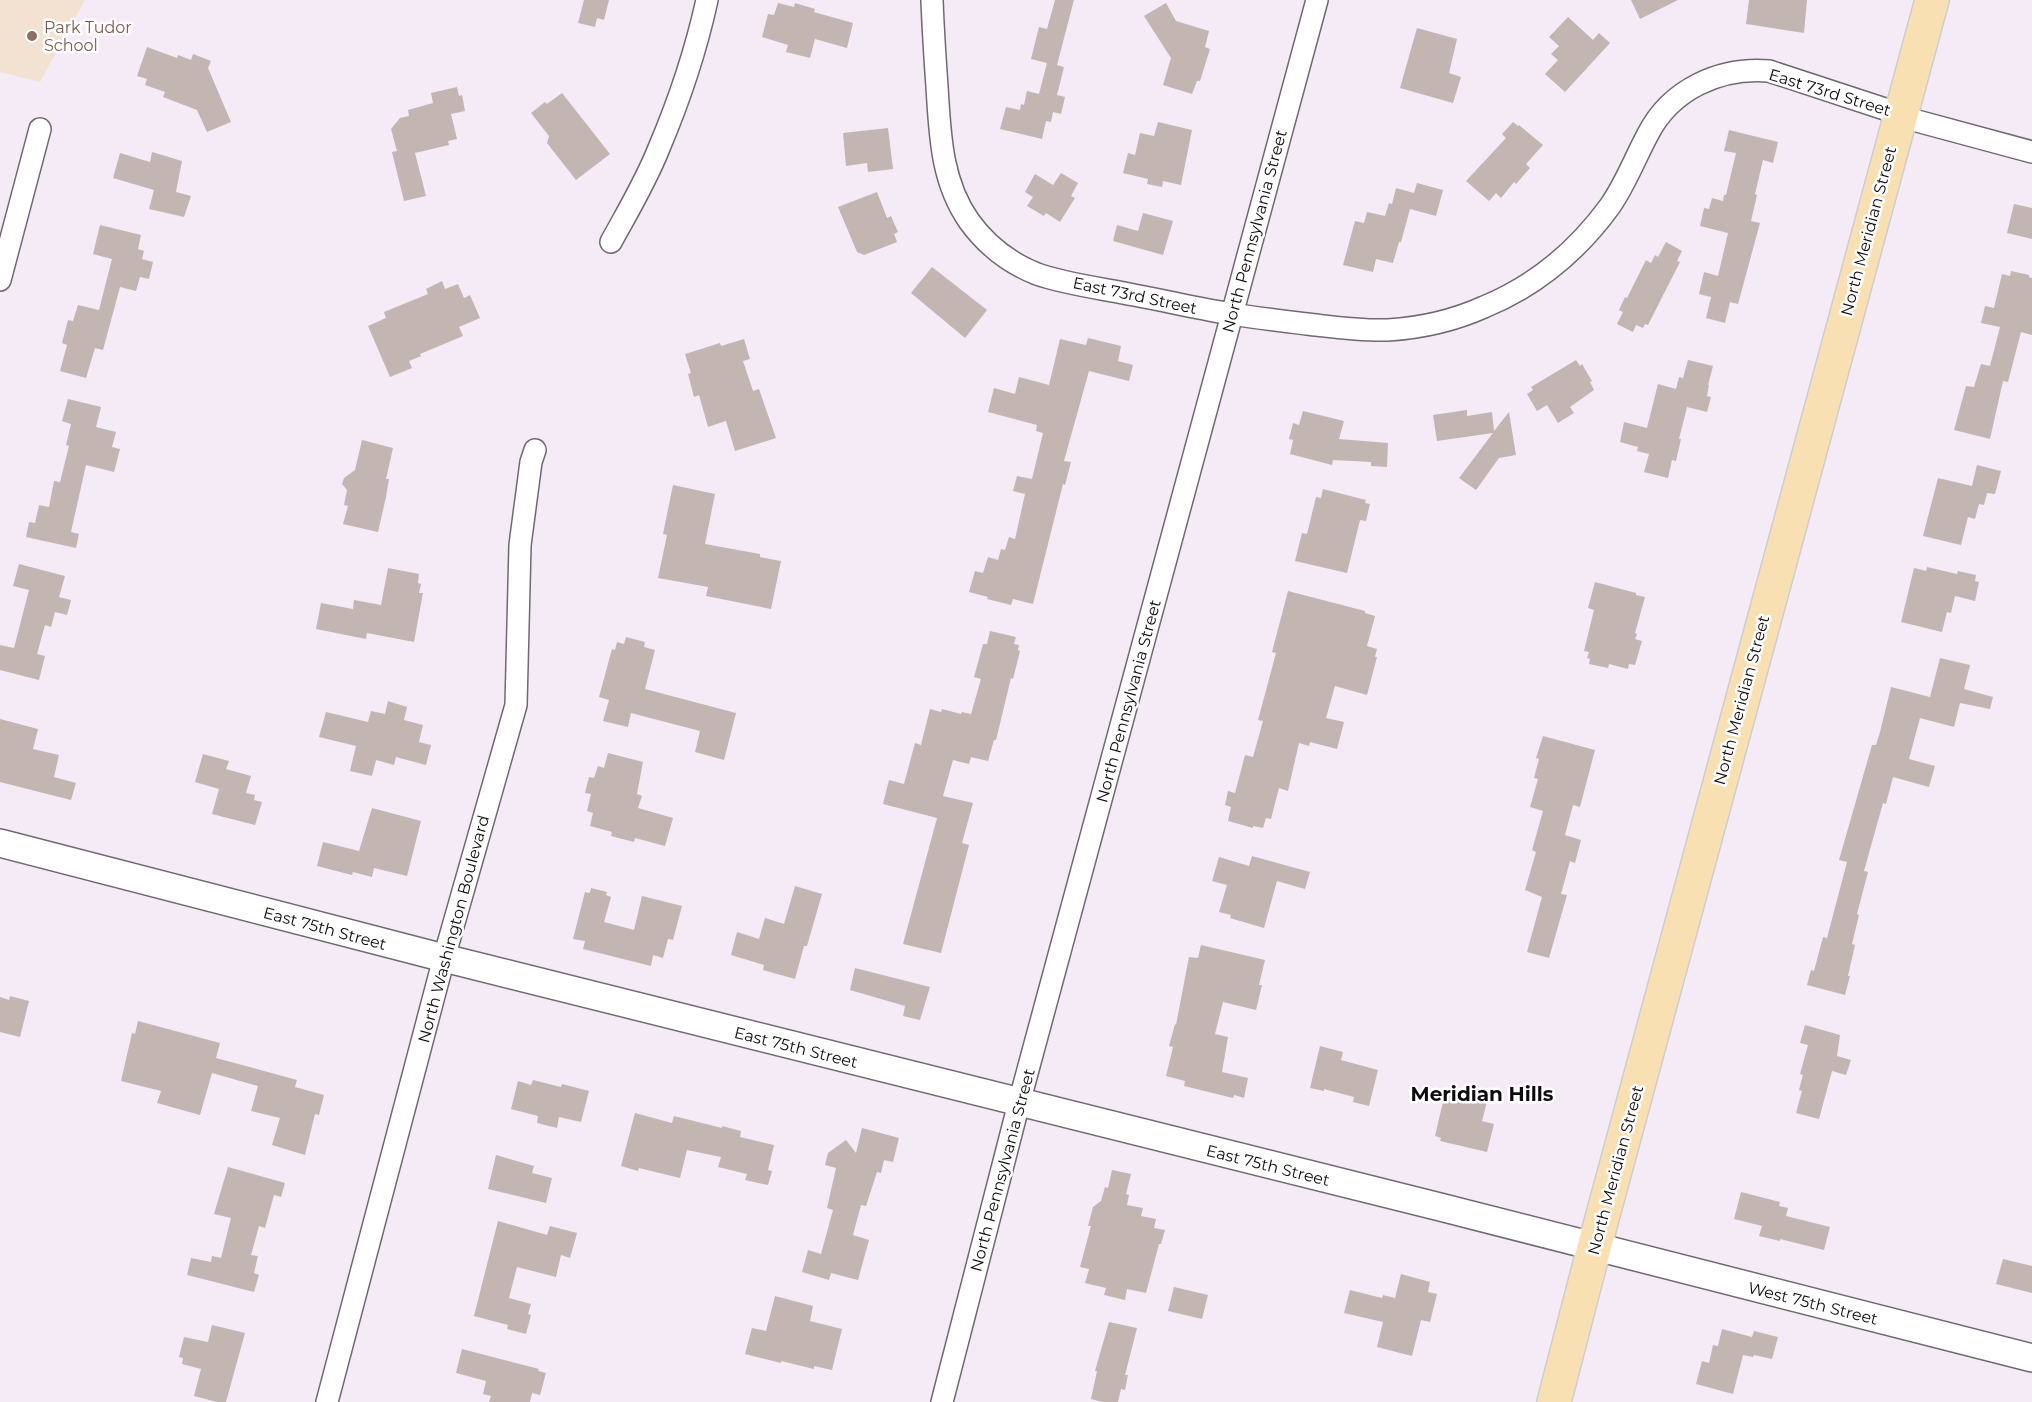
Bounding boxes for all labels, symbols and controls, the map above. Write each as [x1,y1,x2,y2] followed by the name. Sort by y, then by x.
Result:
[44,18,132,55] place label: Park Tudor School
[25,29,39,43] marker: Park Tudor School
[1767,65,1894,120] street label: East 73rd Street
[1218,127,1291,335] street label: North Pennsylvania Street
[1837,144,1900,318] street label: North Meridian Street
[1071,273,1199,318] street label: East 73rd Street
[1092,597,1165,805] street label: North Pennsylvania Street
[1710,613,1773,787] street label: North Meridian Street
[414,813,493,1045] street label: North Washington Boulevard
[261,903,389,954] street label: East 75th Street
[732,1023,860,1072] street label: East 75th Street
[966,1066,1039,1274] street label: North Pennsylvania Street
[1411,1082,1554,1106] district label: Meridian Hills
[1584,1083,1647,1257] street label: North Meridian Street
[1204,1141,1332,1190] street label: East 75th Street
[1746,1278,1880,1329] street label: West 75th Street

